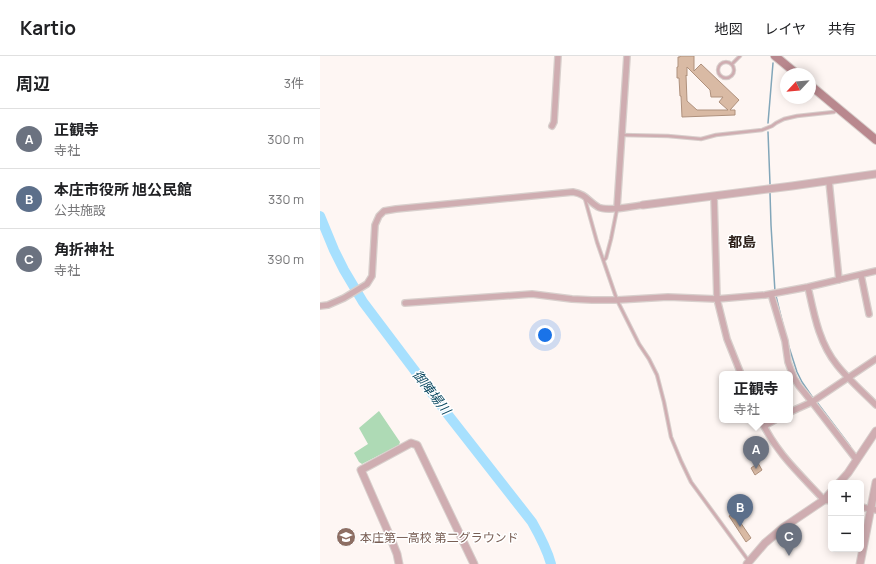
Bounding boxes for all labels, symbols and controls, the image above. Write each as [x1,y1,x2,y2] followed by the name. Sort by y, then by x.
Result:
[20,15,76,41] text: Kartio
[714,19,742,38] text: 地図
[764,19,806,38] text: レイヤ
[828,19,856,38] text: 共有
[780,68,816,104] north arrow
[16,72,50,95] text: 周辺
[284,74,304,92] text: 3件
[54,119,99,140] text: 正観寺
[25,130,33,148] text: A
[267,130,304,148] text: 300 m
[54,141,80,159] text: 寺社
[54,179,192,200] text: 本庄市役所 旭公民館
[25,190,33,208] text: B
[268,190,304,208] text: 330 m
[54,201,106,219] text: 公共施設
[728,232,756,251] district label: 都島
[54,239,114,260] text: 角折神社
[24,250,34,268] text: C
[267,250,304,268] text: 390 m
[54,261,80,279] text: 寺社
[535,325,555,345] your location
[409,366,456,420] water label: 御陣場川
[719,371,793,423] popup
[733,378,779,399] text: 正観寺
[733,400,760,418] text: 寺社
[743,436,769,469] pin: A
[828,480,864,552] map controls
[828,480,864,516] button: +
[727,494,753,527] pin: B
[828,516,864,552] button: −
[776,523,802,556] pin: C
[335,526,357,548] school or university icon: 本庄第一高校 第二グラウンド
[360,529,518,546] place label: 本庄第一高校 第二グラウンド

